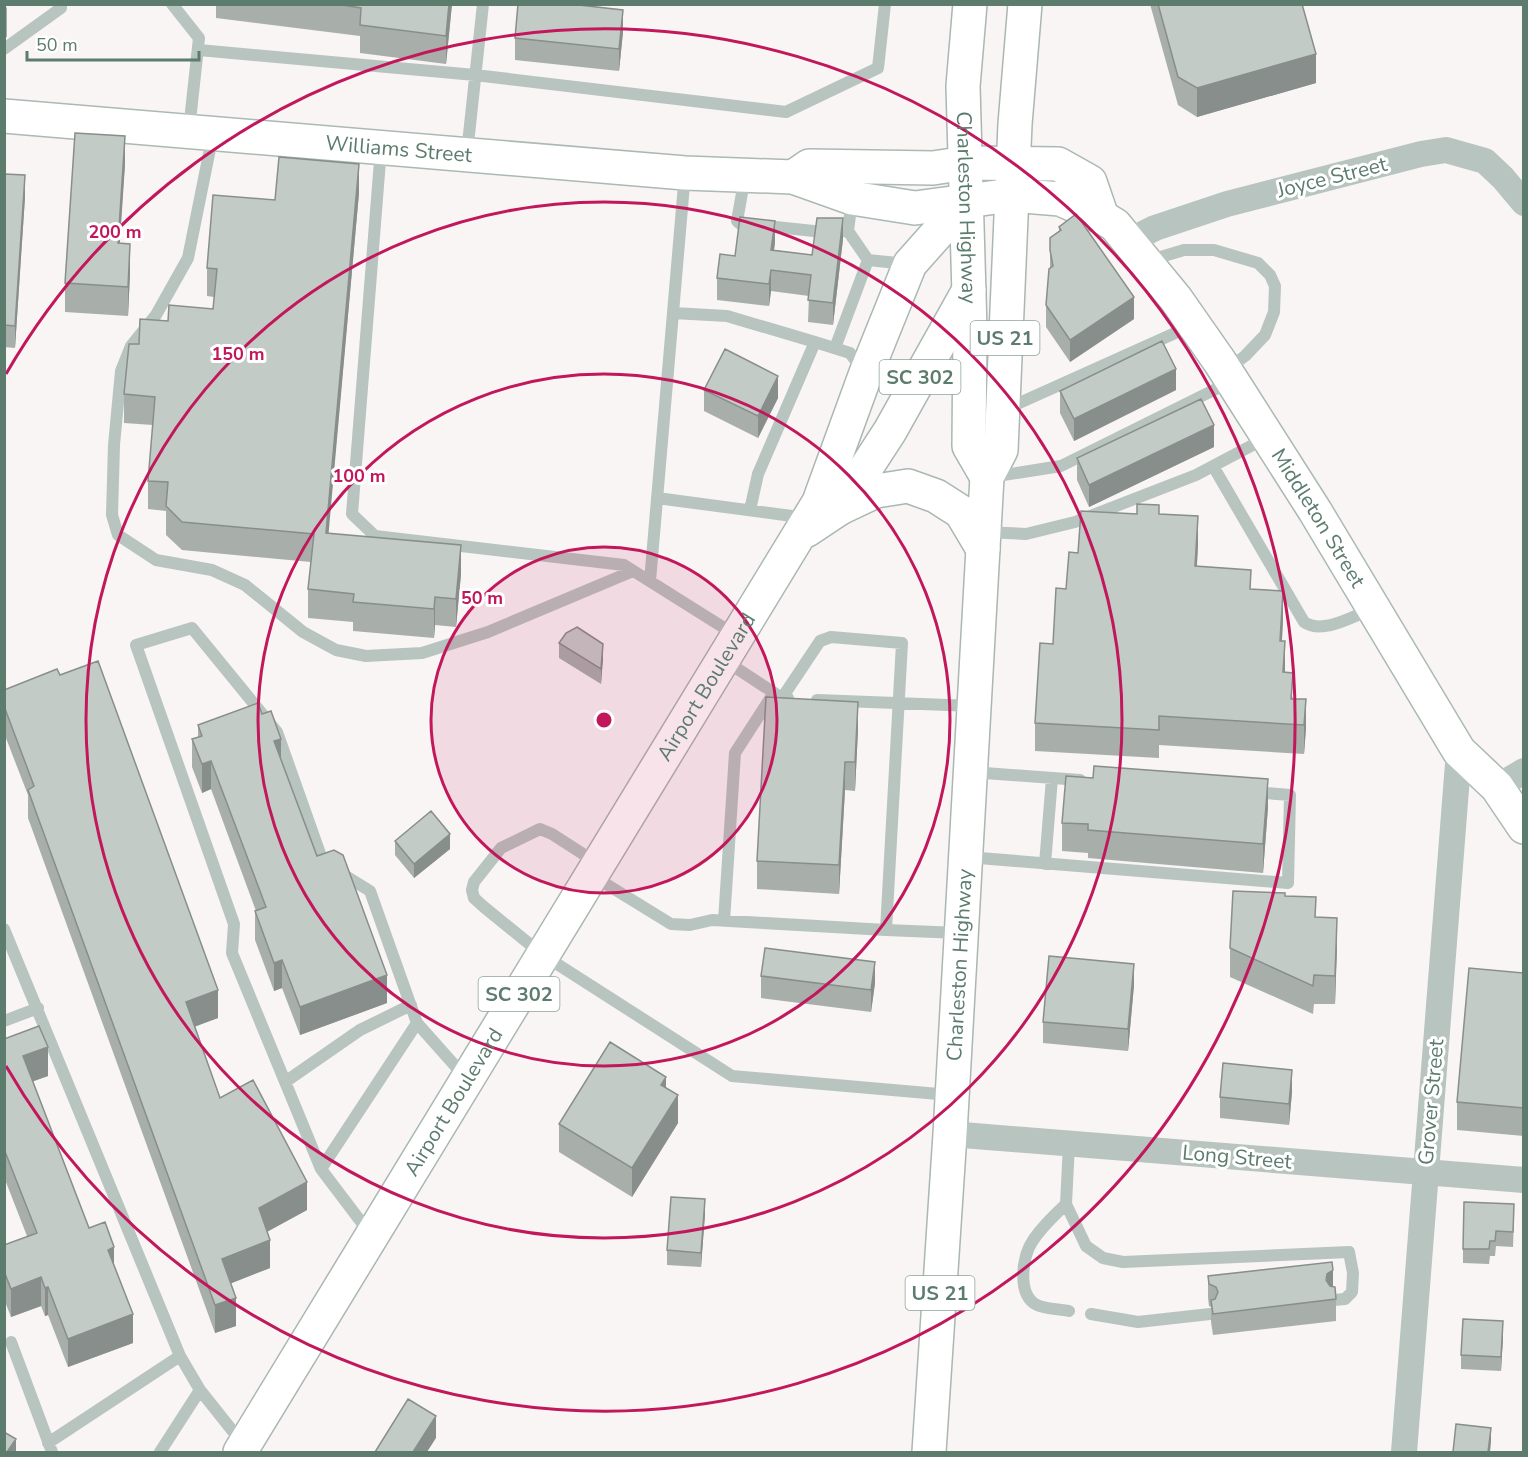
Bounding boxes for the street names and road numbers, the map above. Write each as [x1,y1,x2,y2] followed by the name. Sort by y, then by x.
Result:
[950,111,983,305] street label: Charleston Highway
[324,129,474,169] street label: Williams Street
[1273,150,1391,204] street label: Joyce Street
[970,321,1040,355] road number: US 21
[880,360,960,394] road number: SC 302
[1265,443,1372,593] street label: Middleton Street
[650,608,762,766] street label: Airport Boulevard
[940,868,979,1062] street label: Charleston Highway
[478,977,560,1011] road number: SC 302
[398,1023,509,1181] street label: Airport Boulevard
[1412,1037,1451,1166] street label: Grover Street
[1181,1138,1294,1176] street label: Long Street
[906,1276,974,1310] road number: US 21

